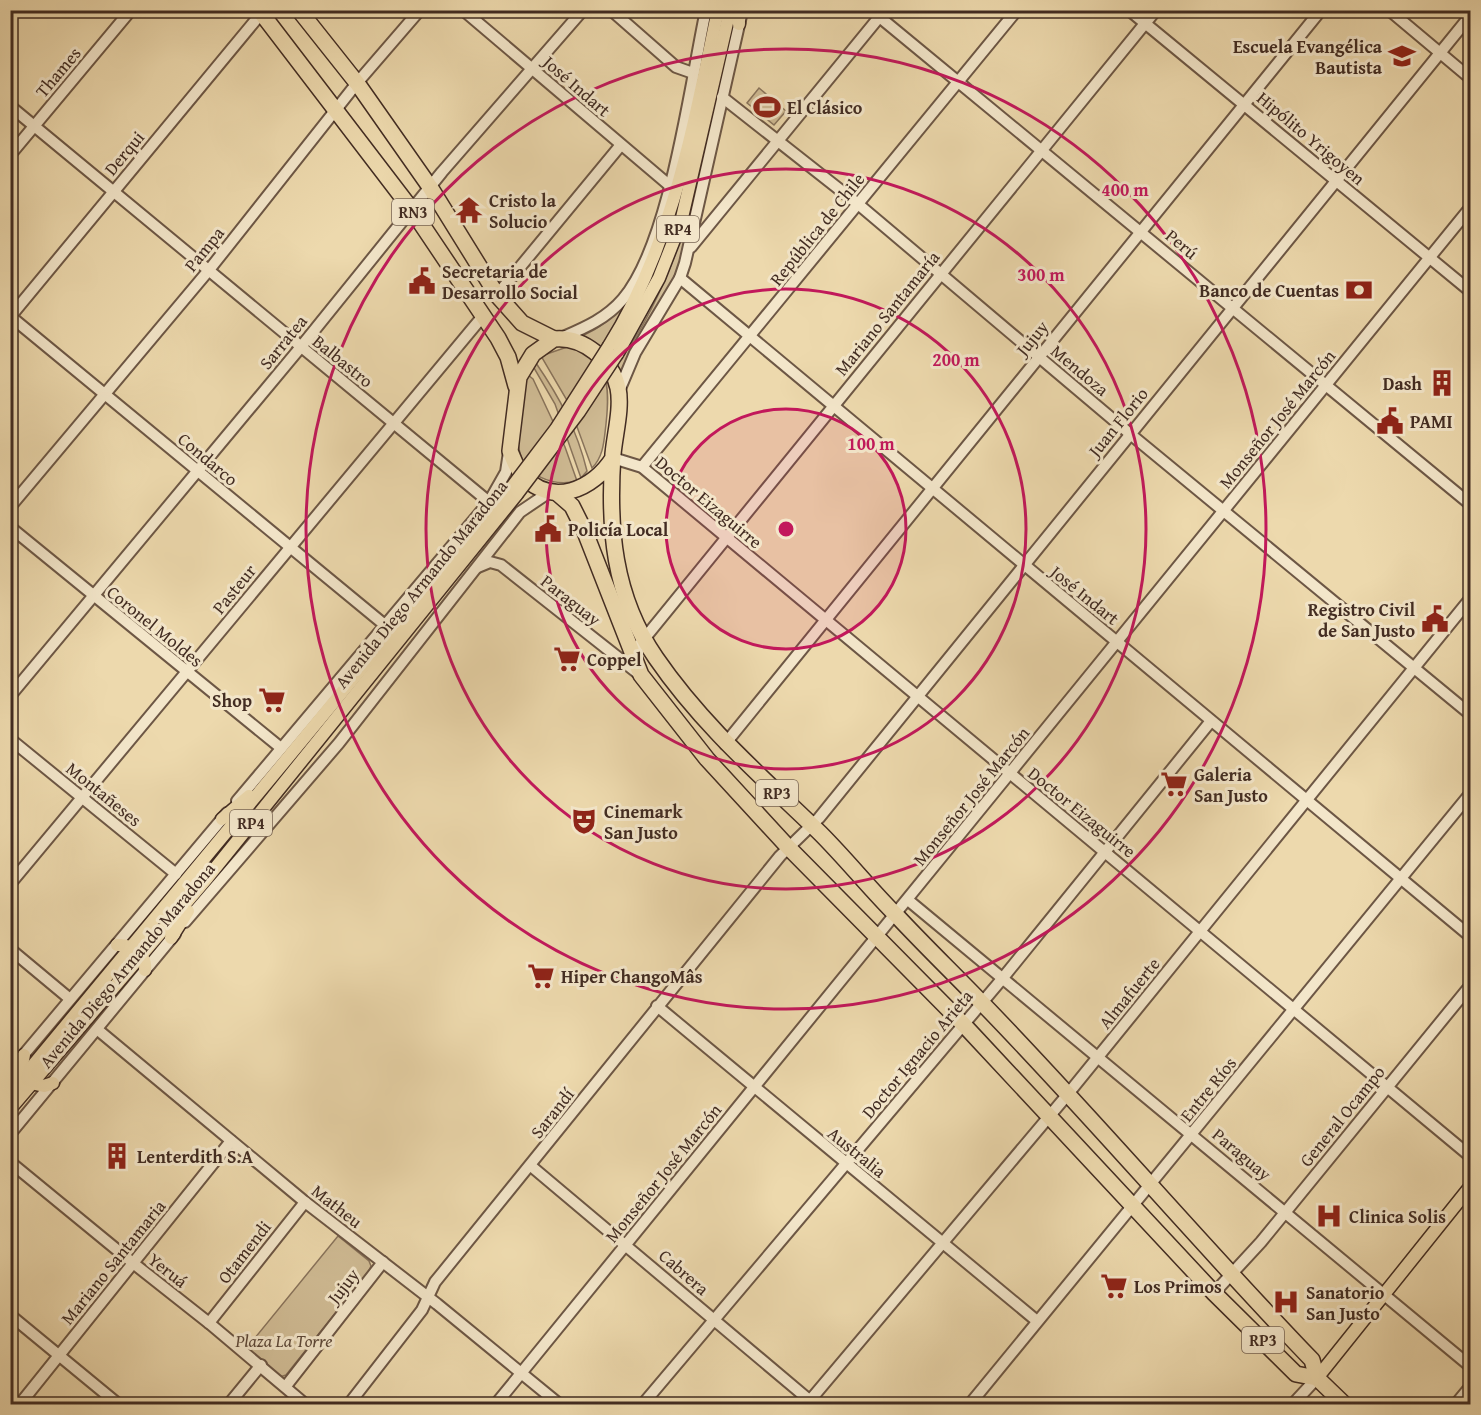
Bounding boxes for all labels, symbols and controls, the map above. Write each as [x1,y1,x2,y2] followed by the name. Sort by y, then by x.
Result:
[1233,33,1383,81] place label: Escuela Evangélica Bautista
[29,41,87,103] street label: Thames
[1387,41,1417,71] school or university icon: Escuela Evangélica Bautista
[536,48,617,123] street label: José Indart
[1251,85,1371,191] street label: Hipólito Yrigoyen
[752,92,782,122] sports icon: El Clásico
[787,94,863,121] place label: El Clásico
[97,125,151,181] street label: Derqui
[763,167,871,291] street label: República de Chile
[1101,176,1149,203] text: 400 m
[489,187,557,235] place label: Cristo la Solucio
[454,195,484,225] temple icon: Cristo la Solucio
[392,199,434,225] road number: RN3
[657,216,699,242] road number: RP4
[177,220,231,277] street label: Pampa
[1160,222,1204,266] street label: Perú
[828,244,946,381] street label: Mariano Santamaría
[442,258,578,306] place label: Secretaria de Desarrollo Social
[1017,261,1065,288] text: 300 m
[407,266,437,296] public building icon: Secretaria de Desarrollo Social
[1344,275,1374,305] bank icon: Banco de Cuentas
[1199,277,1339,304] place label: Banco de Cuentas
[252,308,314,375] street label: Sarratea
[1008,314,1055,363] street label: Jujuy
[307,328,379,394] street label: Balbastro
[1045,338,1115,403] street label: Mendoza
[1212,344,1342,494] street label: Monseñor José Marcón
[932,346,980,373] text: 200 m
[1427,368,1457,398] building icon: Dash
[1383,370,1422,397] place label: Dash
[1080,381,1155,464] street label: Juan Florio
[1375,406,1405,436] public building icon: PAMI
[1410,408,1452,435] place label: PAMI
[172,426,244,492] street label: Condarco
[847,430,895,457] text: 100 m
[650,449,768,555] street label: Doctor Eizaguirre
[328,473,514,694] street label: Avenida Diego Armando Maradona
[533,514,563,544] public building icon: Policía Local
[568,516,669,543] place label: Policía Local
[776,519,796,539] centre of rings
[1043,557,1126,632] street label: José Indart
[205,558,263,620] street label: Pasteur
[535,568,607,632] street label: Paraguay
[101,579,209,673] street label: Coronel Moldes
[1308,596,1415,644] place label: Registro Civil de San Justo
[1420,604,1450,634] public building icon: Registro Civil de San Justo
[552,644,582,674] supermarket icon: Coppel
[587,646,642,673] place label: Coppel
[257,685,287,715] supermarket icon: Shop
[212,687,252,714] place label: Shop
[906,721,1036,871] street label: Monseñor José Marcón
[60,755,148,833] street label: Montañeses
[1022,760,1142,864] street label: Doctor Eizaguirre
[1194,761,1268,809] place label: Galeria San Justo
[1159,769,1189,799] supermarket icon: Galeria San Justo
[756,780,798,806] road number: RP3
[604,798,683,846] place label: Cinemark San Justo
[569,806,599,836] theatre icon: Cinemark San Justo
[230,810,272,836] road number: RP4
[33,856,222,1074] street label: Avenida Diego Armando Maradona
[1092,951,1166,1035] street label: Almafuerte
[526,961,556,991] supermarket icon: Hiper ChangoMâs
[561,963,703,990] place label: Hiper ChangoMâs
[855,983,979,1124] street label: Doctor Ignacio Arieta
[1173,1051,1243,1127] street label: Entre Ríos
[1293,1060,1391,1172] street label: General Ocampo
[524,1081,581,1144] street label: Sarandí
[598,1098,728,1248] street label: Monseñor José Marcón
[822,1120,892,1184] street label: Australia
[1206,1121,1278,1187] street label: Paraguay
[102,1141,132,1171] building icon: Lenterdith S.A
[137,1143,253,1170] place label: Lenterdith S.A
[306,1178,368,1235] street label: Matheu
[54,1193,172,1330] street label: Mariano Santamaria
[1314,1201,1344,1231] hospital icon: Clinica Solis
[1349,1203,1446,1230] place label: Clinica Solis
[211,1215,277,1289] street label: Otamendi
[653,1242,715,1302] street label: Cabrera
[142,1246,194,1294] street label: Yeruá
[319,1262,366,1311] street label: Jujuy
[1099,1271,1129,1301] supermarket icon: Los Primos
[1134,1273,1222,1300] place label: Los Primos
[1306,1279,1385,1327] place label: Sanatorio San Justo
[1271,1287,1301,1317] hospital icon: Sanatorio San Justo
[234,1327,333,1354] park label: Plaza La Torre
[1242,1327,1284,1353] road number: RP3

